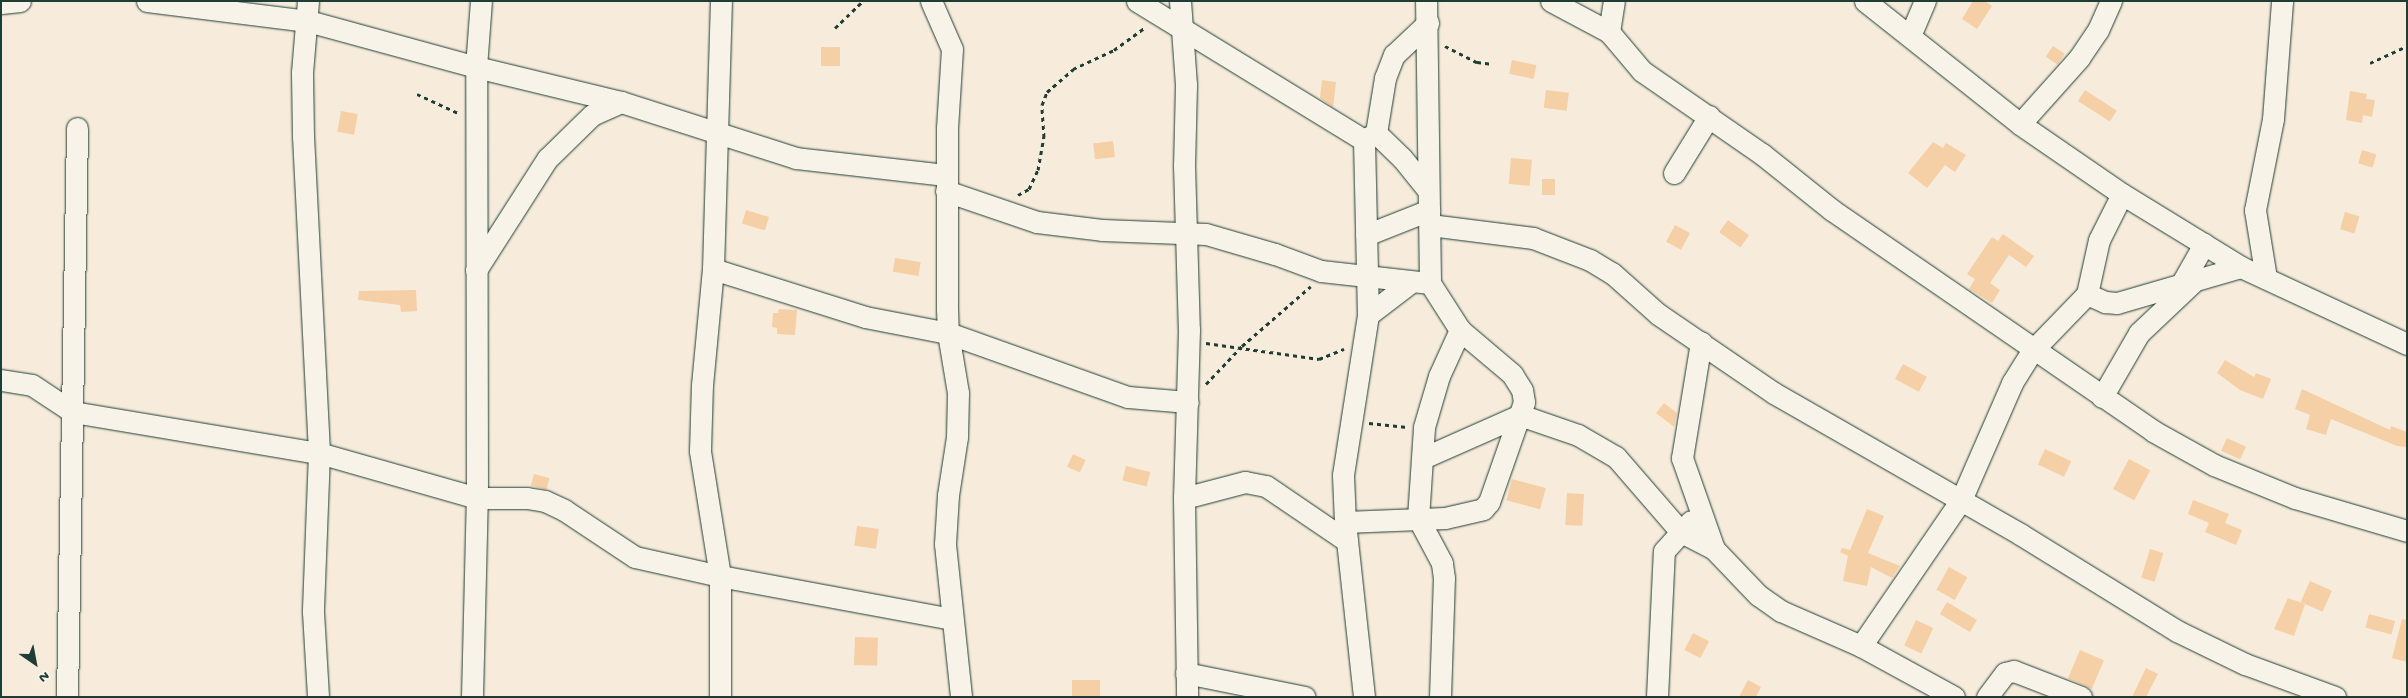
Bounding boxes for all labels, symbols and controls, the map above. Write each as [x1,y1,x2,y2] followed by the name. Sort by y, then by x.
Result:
[10,638,60,688] north arrow
[35,666,52,686] text: N

